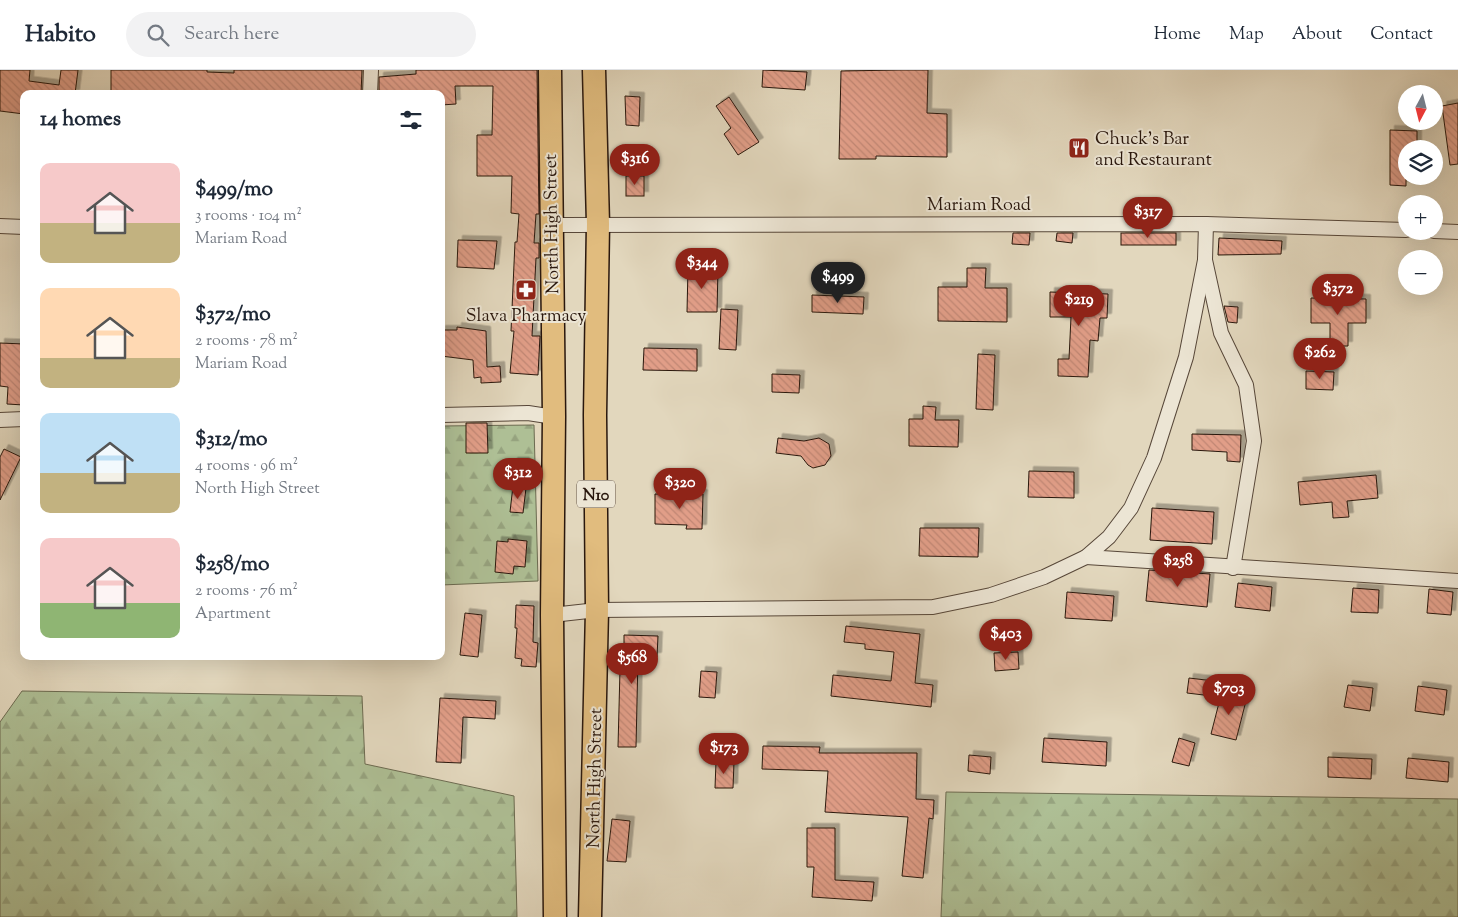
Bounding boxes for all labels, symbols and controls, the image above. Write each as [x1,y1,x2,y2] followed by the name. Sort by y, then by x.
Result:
[126,12,476,57] search box
[25,18,96,52] text: Habito
[144,21,172,49] icon: search
[184,21,279,48] text: Search here
[1154,22,1201,48] text: Home
[1229,22,1264,48] text: Map
[1292,22,1342,48] text: About
[1370,22,1433,48] text: Contact
[1398,85,1442,130] north arrow
[1398,85,1443,295] map controls
[40,105,121,135] text: 14 homes
[397,106,425,134] icon: filters
[1095,127,1212,174] place label: Chuck's Bar and Restaurant
[1067,136,1091,160] restaurant icon: Chuck's Bar and Restaurant
[1398,140,1443,185] button: layers
[605,144,665,186] pin: $316
[621,148,649,171] text: $316
[539,154,567,294] street label: North High Street
[195,175,273,205] text: $499/mo
[80,183,140,243] icon: home
[927,193,1031,219] street label: Mariam Road
[1398,195,1443,240] button: +
[1118,196,1178,239] pin: $317
[1134,201,1162,224] text: $317
[195,205,302,228] text: 3 rooms · 104 m²
[195,228,287,251] text: Mariam Road
[672,248,732,290] pin: $344
[1398,250,1443,295] button: −
[686,252,718,275] text: $344
[808,262,868,304] pin: $499
[822,266,854,289] text: $499
[1308,274,1368,316] pin: $372
[514,278,538,302] pharmacy icon: Slava Pharmacy
[1323,278,1353,301] text: $372
[1049,284,1109,327] pin: $219
[1064,289,1094,312] text: $219
[195,300,271,330] text: $372/mo
[466,304,586,330] place label: Slava Pharmacy
[80,308,140,368] icon: home
[195,330,298,353] text: 2 rooms · 78 m²
[1290,338,1350,380] pin: $262
[1304,342,1336,365] text: $262
[195,353,287,376] text: Mariam Road
[195,425,268,455] text: $312/mo
[80,433,140,493] icon: home
[195,455,298,478] text: 4 rooms · 96 m²
[488,458,548,500] pin: $312
[504,462,532,485] text: $312
[650,468,710,510] pin: $320
[665,472,695,495] text: $320
[195,478,320,501] text: North High Street
[577,480,615,508] road number: N10
[1148,546,1208,588] pin: $258
[195,550,269,580] text: $258/mo
[1163,550,1193,573] text: $258
[80,558,140,618] icon: home
[195,580,298,603] text: 2 rooms · 76 m²
[195,603,271,626] text: Apartment
[976,618,1036,661] pin: $403
[990,623,1022,646] text: $403
[602,642,662,685] pin: $568
[617,647,647,670] text: $568
[1199,674,1259,716] pin: $703
[1213,678,1245,701] text: $703
[582,708,610,848] street label: North High Street
[694,732,754,775] pin: $173
[710,737,738,760] text: $173

